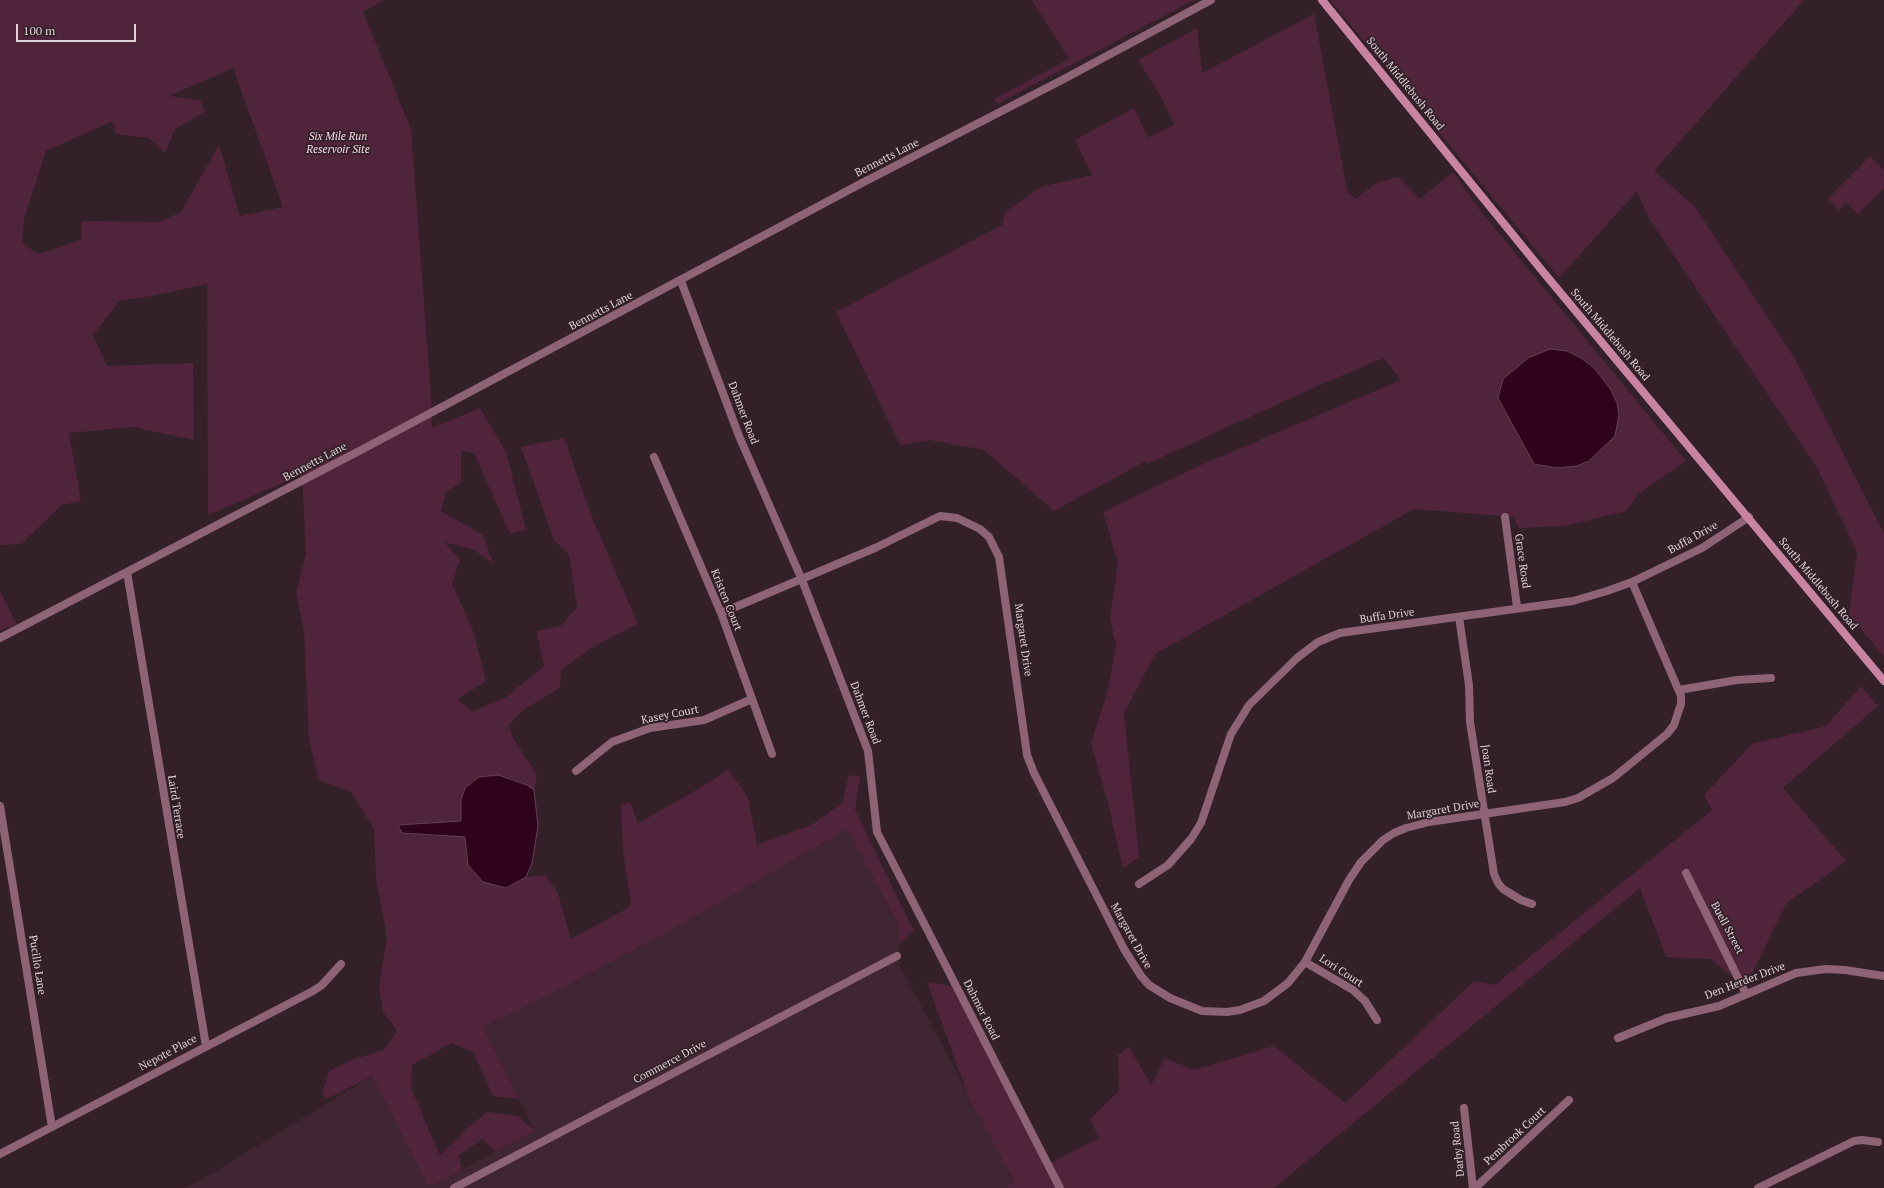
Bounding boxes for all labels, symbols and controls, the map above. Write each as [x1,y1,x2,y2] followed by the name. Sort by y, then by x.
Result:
[18,16,138,42] scale bar
[23,23,55,38] text: 100 m
[1363,35,1447,133] street label: South Middlebush Road
[306,130,370,156] park label: Six Mile Run Reservoir Site
[853,136,921,180] street label: Bennetts Lane
[1568,286,1652,384] street label: South Middlebush Road
[567,289,635,333] street label: Bennetts Lane
[725,380,761,446] street label: Dahmer Road
[281,440,349,484] street label: Bennetts Lane
[1666,519,1720,557] street label: Buffa Drive
[1512,533,1532,589] street label: Grace Road
[1776,535,1860,633] street label: South Middlebush Road
[708,567,744,633] street label: Kristen Court
[1011,603,1035,677] street label: Margaret Drive
[1359,606,1415,626] street label: Buffa Drive
[847,680,883,746] street label: Dahmer Road
[640,703,700,727] street label: Kasey Court
[1478,744,1498,794] street label: Joan Road
[164,774,188,840] street label: Laird Terrace
[1406,797,1480,823] street label: Margaret Drive
[1708,900,1746,956] street label: Buell Street
[1107,901,1155,971] street label: Margaret Drive
[26,934,48,996] street label: Pucillo Lane
[1317,952,1365,990] street label: Lori Court
[1703,960,1787,1002] street label: Den Herder Drive
[960,977,1002,1043] street label: Dahmer Road
[137,1032,199,1074] street label: Nepote Place
[631,1037,709,1087] street label: Commerce Drive
[1481,1104,1549,1168] street label: Pembrook Court
[1449,1120,1467,1178] street label: Darby Road

